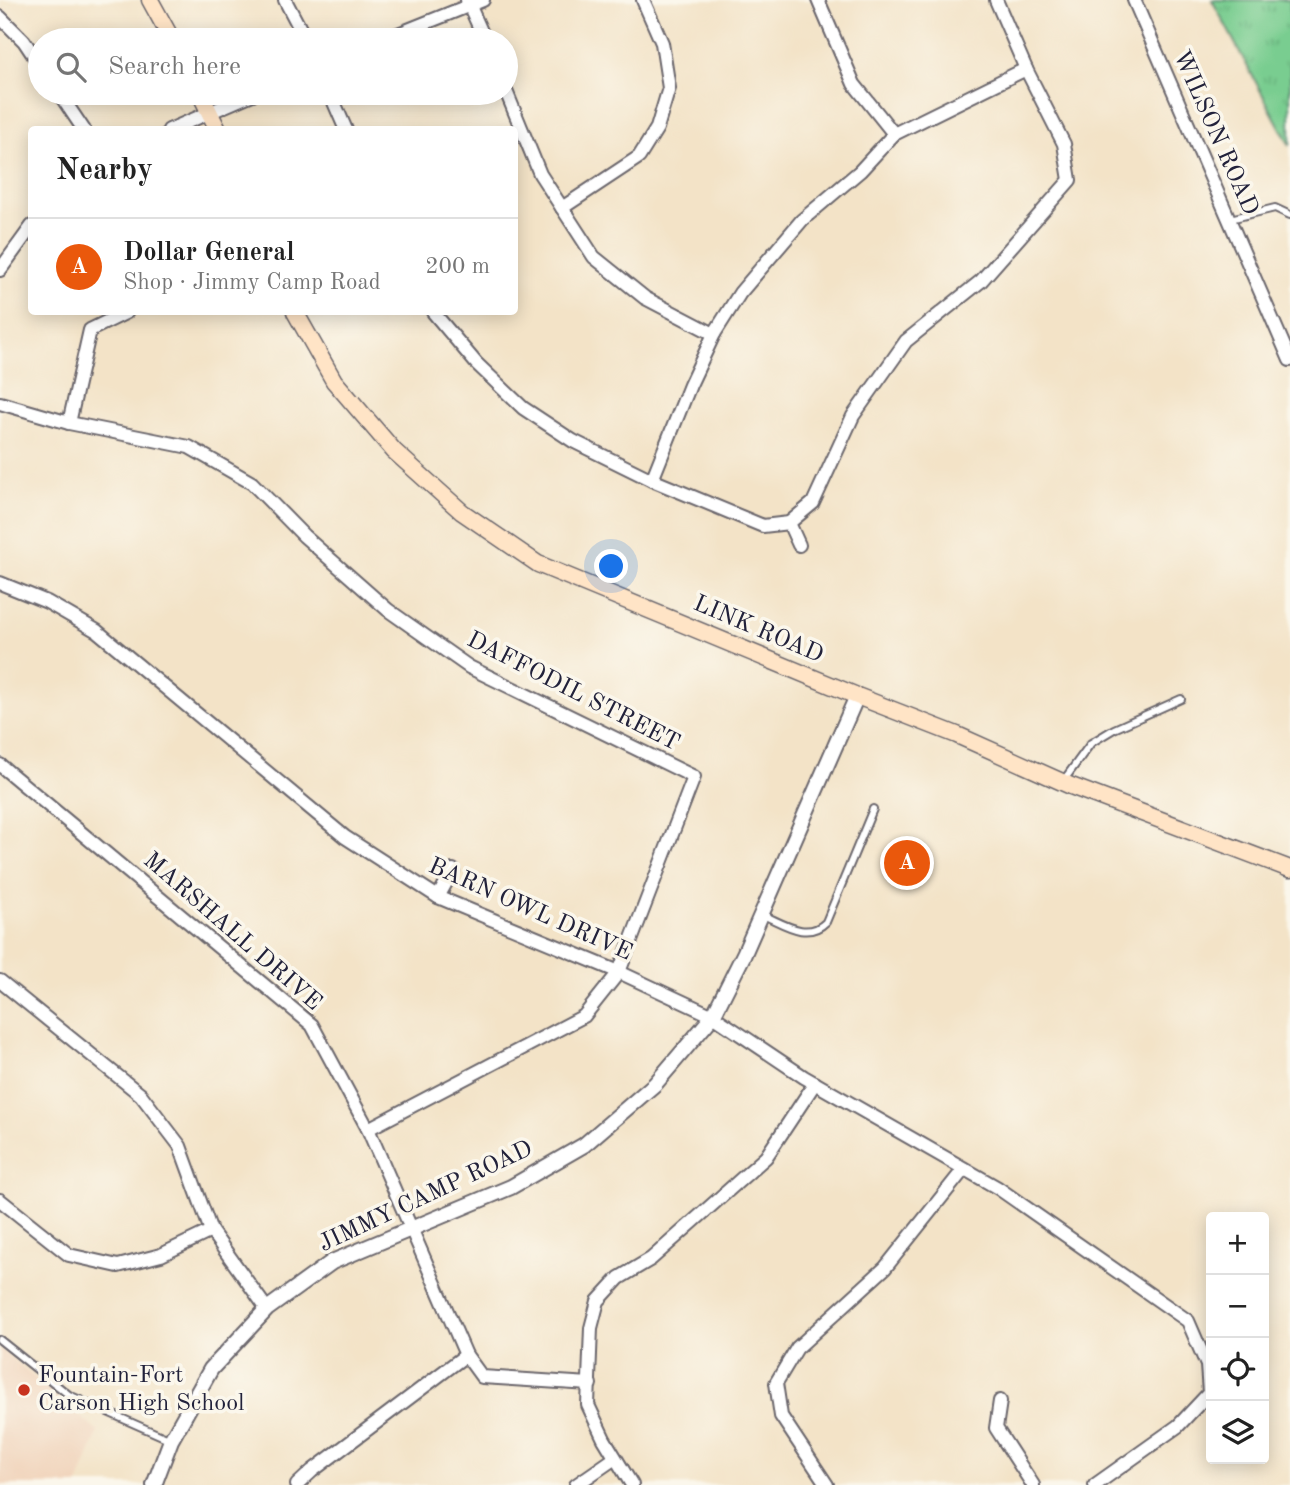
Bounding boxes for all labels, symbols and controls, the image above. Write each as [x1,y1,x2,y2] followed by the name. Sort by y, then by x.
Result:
[28,28,518,105] search box
[1168,47,1262,219] street label: WILSON ROAD
[52,48,90,86] icon: search
[108,54,241,80] text: Search here
[56,156,153,186] text: Nearby
[123,240,295,266] text: Dollar General
[70,255,88,278] text: A
[425,255,490,278] text: 200 m
[123,271,381,294] text: Shop · Jimmy Camp Road
[594,549,628,583] your location
[690,592,826,668] street label: LINK ROAD
[463,628,683,756] street label: DAFFODIL STREET
[884,837,930,889] pin: A
[138,848,326,1016] street label: MARSHALL DRIVE
[425,854,635,966] street label: BARN OWL DRIVE
[315,1137,537,1257] street label: JIMMY CAMP ROAD
[1206,1212,1269,1464] map controls
[1206,1212,1269,1275] button: +
[1206,1275,1269,1338] button: −
[1206,1338,1269,1401] button: locate
[38,1364,245,1416] place label: Fountain-Fort Carson High School
[16,1382,32,1398] marker: Fountain-Fort Carson High School
[1206,1401,1269,1464] button: layers

